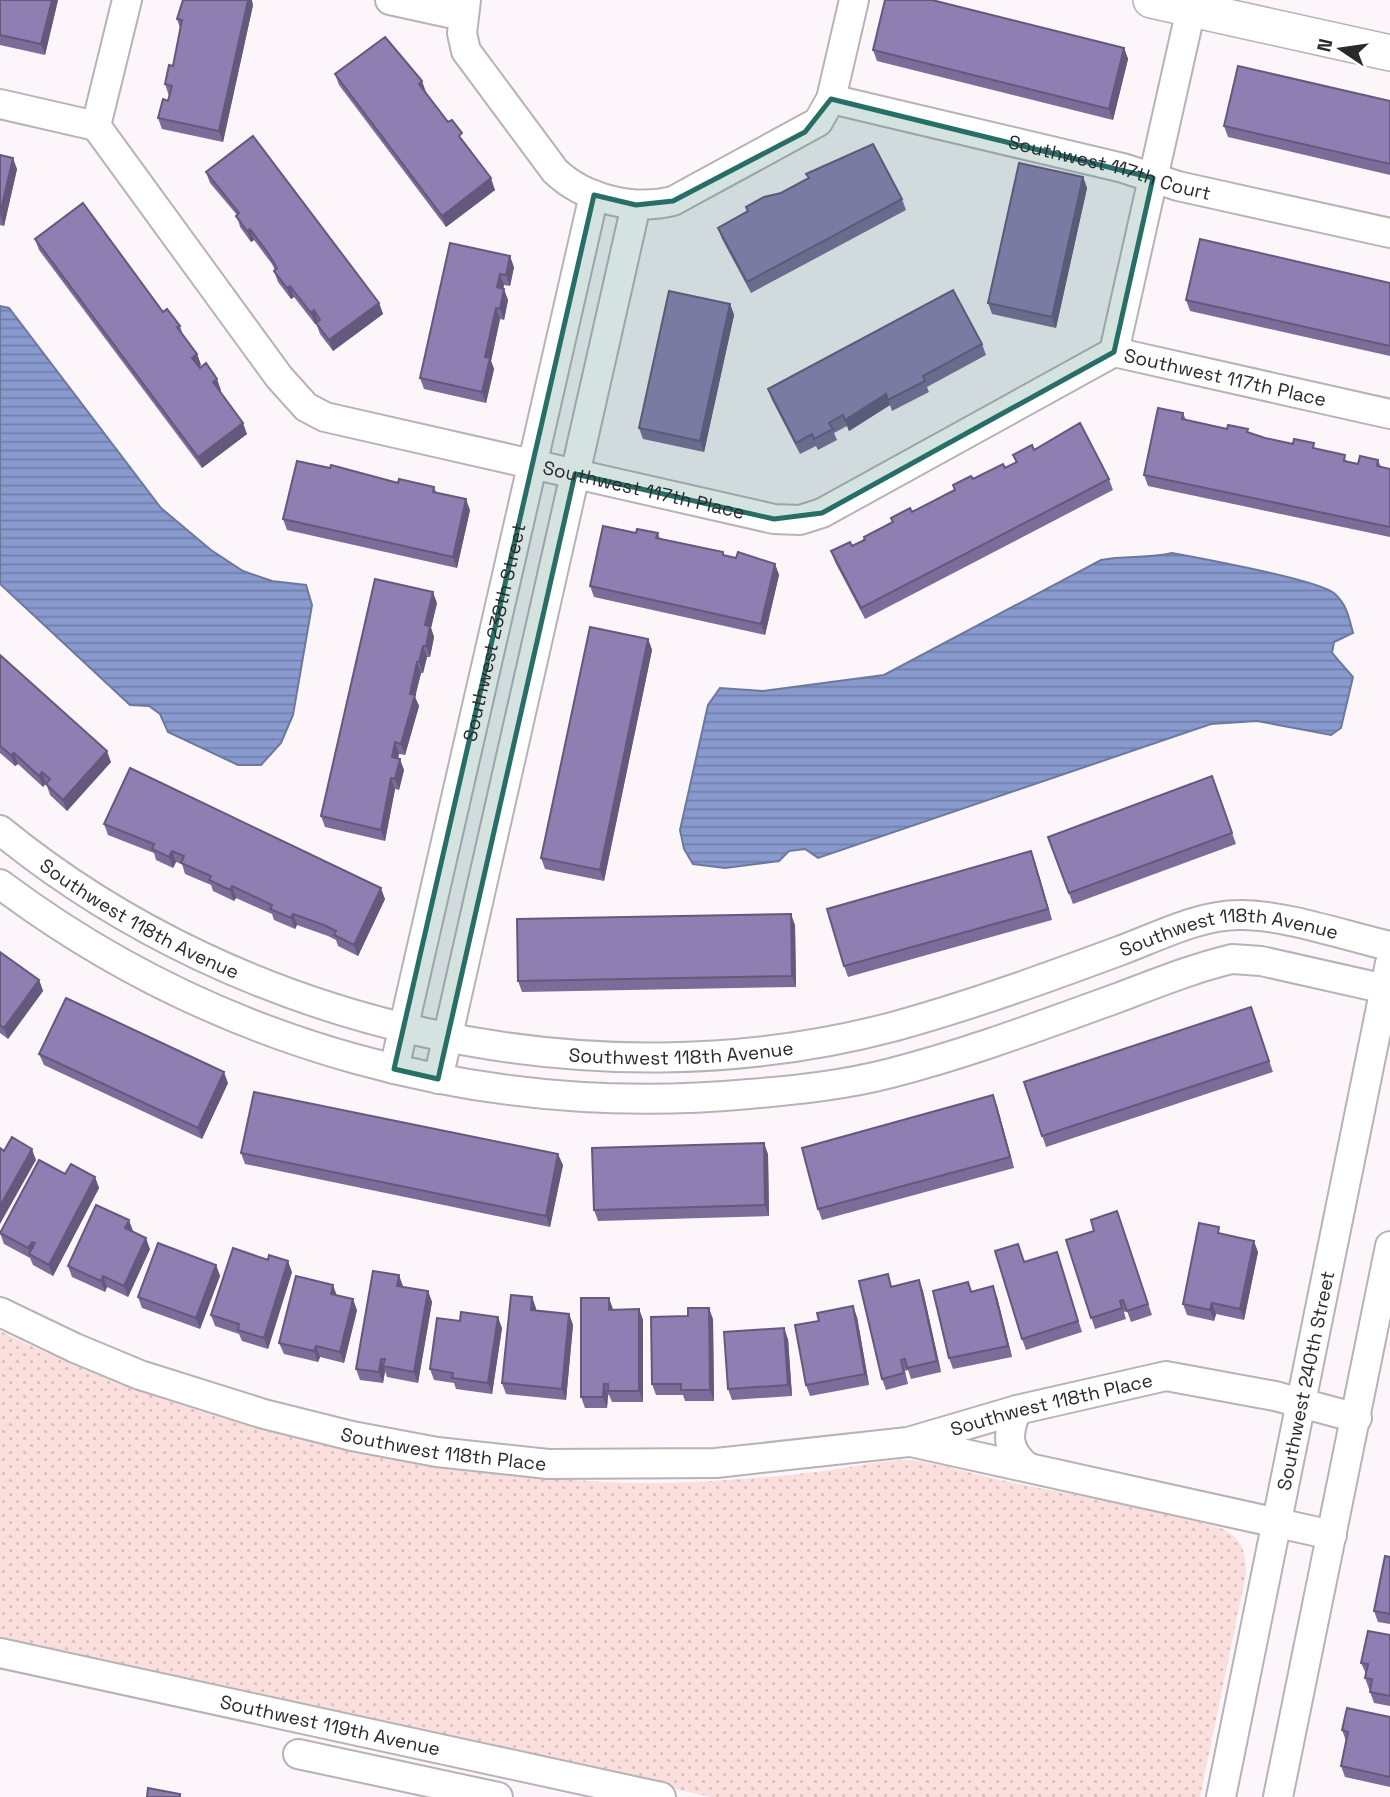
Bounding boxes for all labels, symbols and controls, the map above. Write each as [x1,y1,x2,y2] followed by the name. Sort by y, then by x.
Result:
[1306,14,1376,84] north arrow
[1311,36,1339,54] text: N
[1006,129,1213,205] street label: Southwest 117th Court
[1122,342,1329,412] street label: Southwest 117th Place
[541,454,747,525] street label: Southwest 117th Place
[457,521,531,744] street label: Southwest 238th Street
[35,853,243,984] street label: Southwest 118th Avenue
[1116,902,1341,962] street label: Southwest 118th Avenue
[568,1035,795,1070] street label: Southwest 118th Avenue
[1271,1268,1340,1492] street label: Southwest 240th Street
[947,1367,1155,1441] street label: Southwest 118th Place
[338,1421,548,1476] street label: Southwest 118th Place
[218,1689,443,1761] street label: Southwest 119th Avenue

